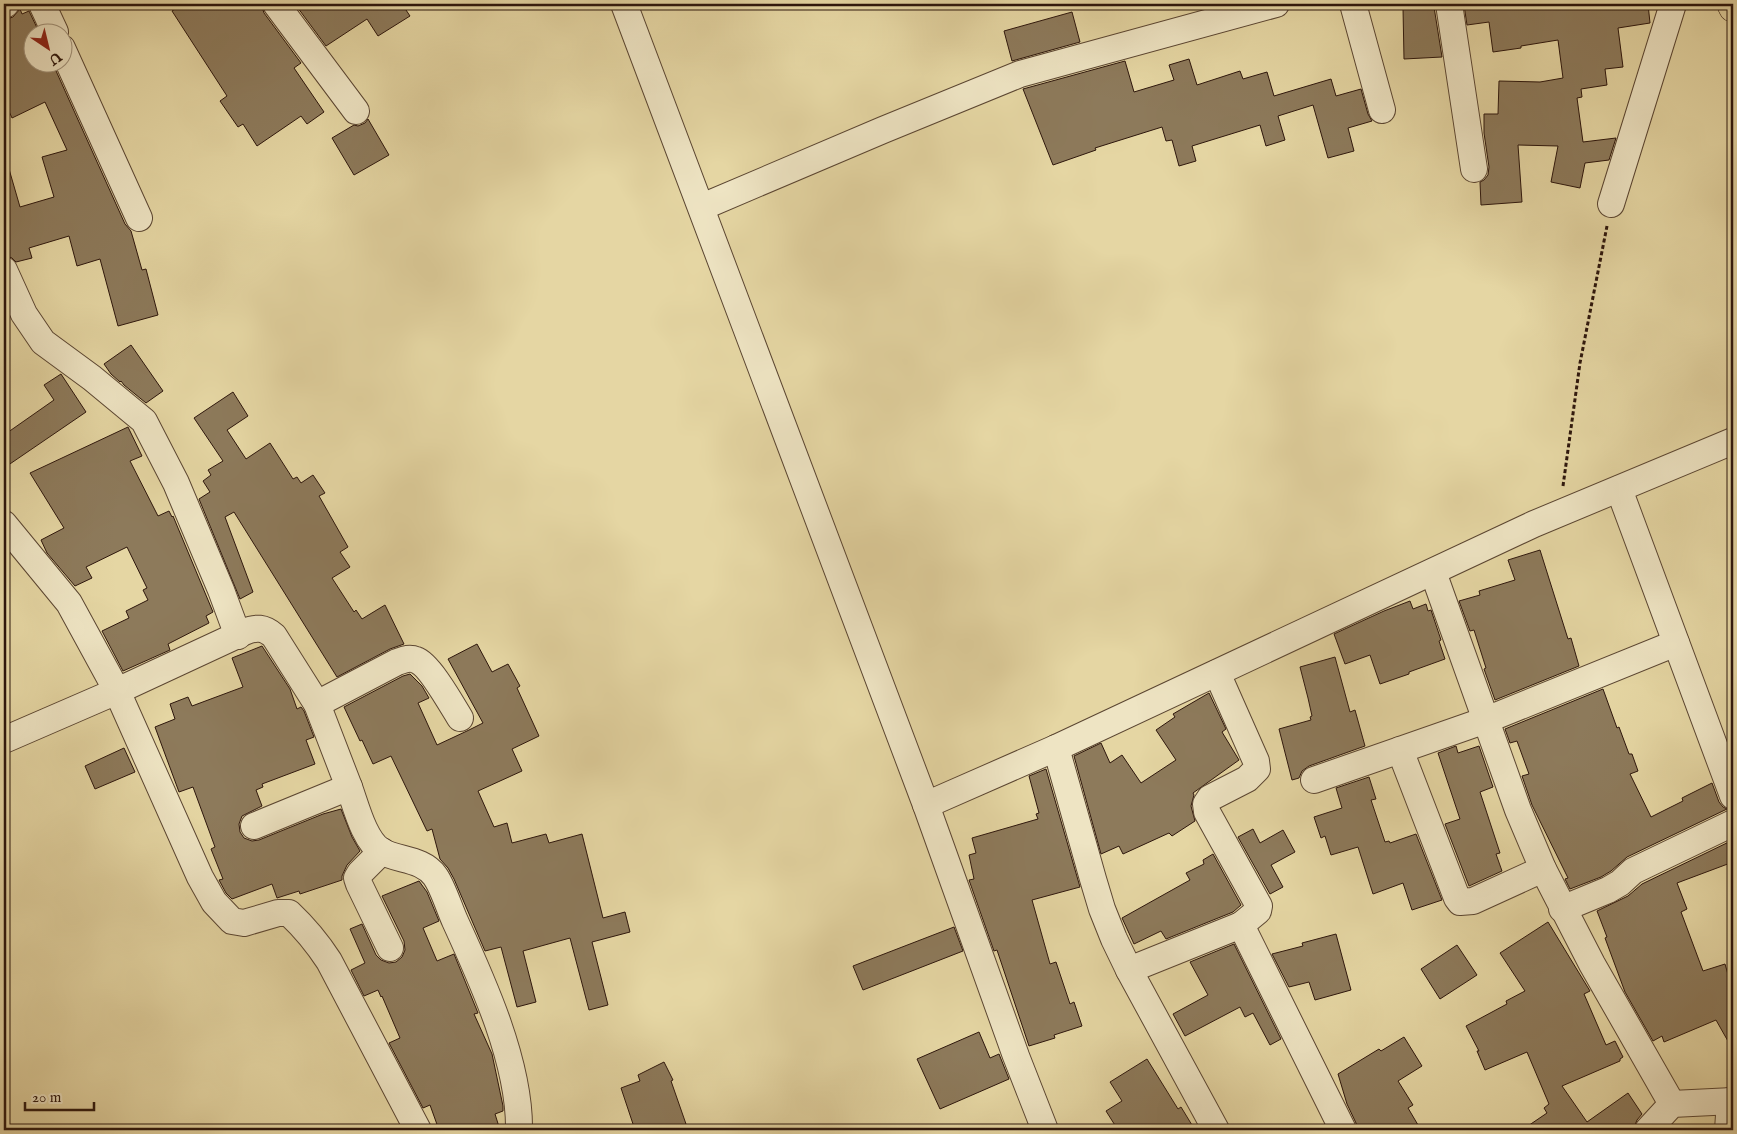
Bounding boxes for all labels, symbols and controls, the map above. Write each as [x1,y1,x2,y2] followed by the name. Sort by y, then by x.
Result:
[22,22,72,72] north arrow
[44,46,66,69] text: U
[25,1079,94,1111] scale bar
[32,1088,62,1107] text: 20 m

